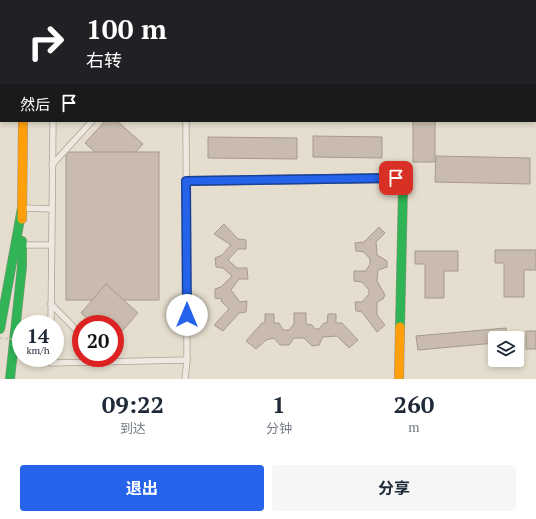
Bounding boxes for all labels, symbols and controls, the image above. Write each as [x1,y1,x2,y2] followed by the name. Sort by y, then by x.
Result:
[86,10,167,47] text: 100 m
[20,16,72,68] icon: right
[86,48,122,72] text: 右转
[58,92,80,114] icon: arrive
[20,94,50,114] text: 然后
[379,161,413,195] pin
[385,167,407,189] icon: arrive
[166,294,208,336] position arrow
[72,315,124,367] speed limit sign: 20
[27,322,49,349] text: 14
[488,331,524,367] map controls
[488,331,524,367] button: layers
[26,344,50,357] text: km/h
[102,388,164,420] text: 09:22
[272,388,286,420] text: 1
[394,388,434,420] text: 260
[408,418,420,436] text: m
[120,419,146,437] text: 到达
[266,419,292,437] text: 分钟
[20,465,264,511] button: 退出
[272,465,516,511] button: 分享

